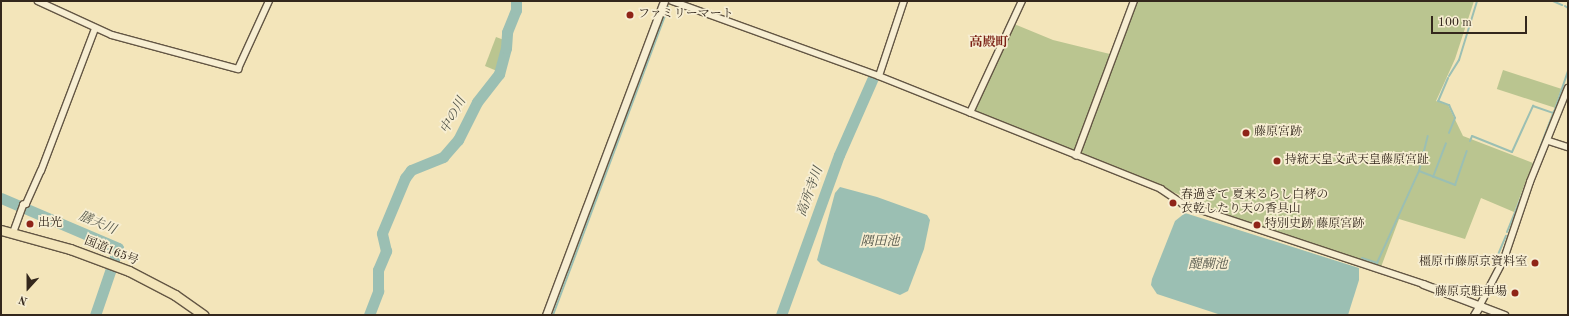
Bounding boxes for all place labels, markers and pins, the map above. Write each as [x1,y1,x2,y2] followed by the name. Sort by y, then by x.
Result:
[638,8,734,22] place label: ファミリーマート
[625,10,635,20] marker: ファミリーマート
[1254,126,1302,140] place label: 藤原宮跡
[1241,128,1251,138] marker: 藤原宮跡
[1285,154,1429,168] place label: 持統天皇文武天皇藤原宮趾
[1272,156,1282,166] marker: 持統天皇文武天皇藤原宮趾
[1181,189,1328,217] place label: 春過ぎて 夏来るらし白𣑥の 衣乾したり天の香具山
[1168,198,1178,208] marker: 春過ぎて 夏来るらし白𣑥の 衣乾したり天の香具山
[38,217,62,231] place label: 出光
[1265,218,1364,232] place label: 特別史跡 藤原宮跡
[25,219,35,229] marker: 出光
[1252,220,1262,230] marker: 特別史跡 藤原宮跡
[1419,256,1527,270] place label: 橿原市藤原京資料室
[1530,258,1540,268] marker: 橿原市藤原京資料室
[1435,286,1507,300] place label: 藤原京駐車場
[1510,288,1520,298] marker: 藤原京駐車場

